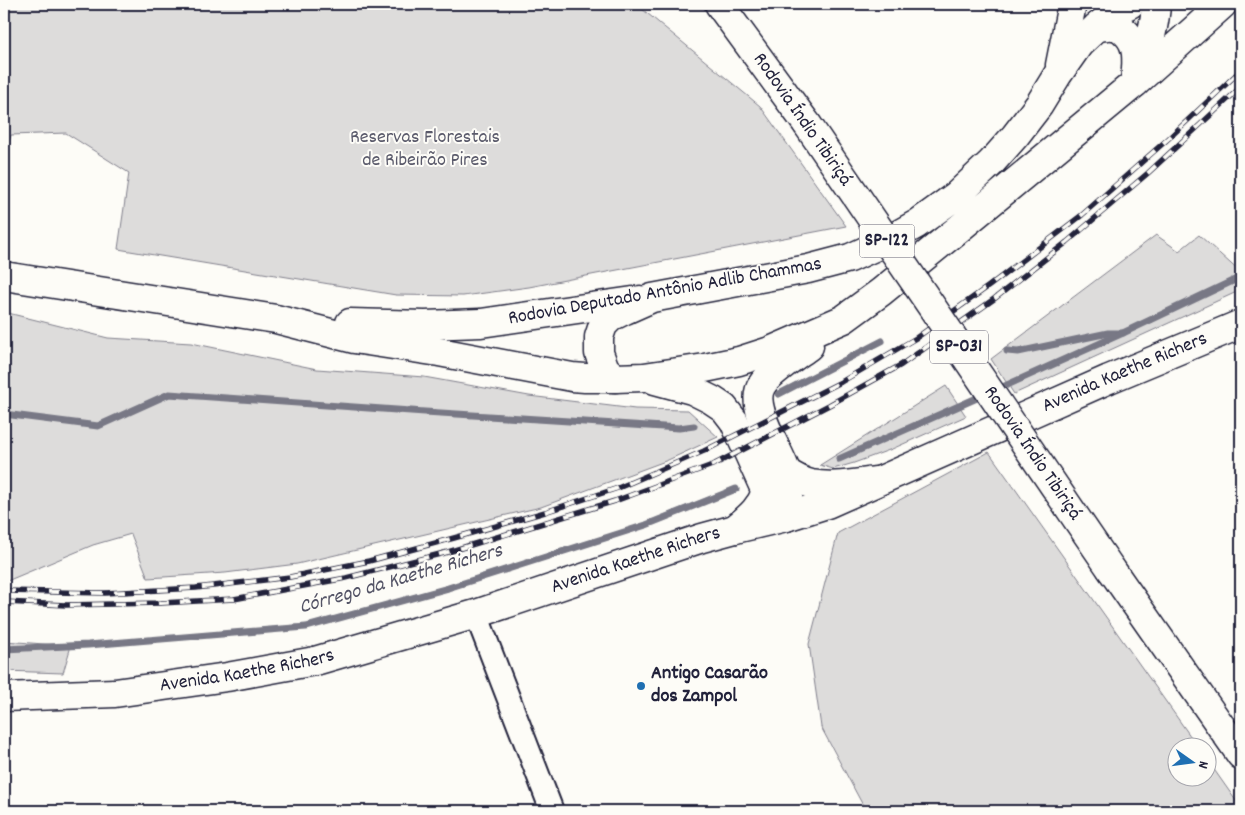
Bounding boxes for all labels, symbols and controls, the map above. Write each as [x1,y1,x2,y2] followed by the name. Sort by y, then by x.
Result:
[745,48,859,192] street label: Rodovia Índio Tibiriçá
[350,124,500,175] park label: Reservas Florestais de Ribeirão Pires
[860,225,914,258] road number: SP-122
[506,251,824,333] street label: Rodovia Deputado Antônio Adlib Chammas
[1038,325,1212,421] street label: Avenida Kaethe Richers
[930,331,988,364] road number: SP-031
[976,381,1088,526] street label: Rodovia Índio Tibiriçá
[547,520,724,602] street label: Avenida Kaethe Richers
[296,536,507,623] water label: Córrego da Kaethe Richers
[158,642,338,700] street label: Avenida Kaethe Richers
[651,660,768,711] place label: Antigo Casarão dos Zampol
[635,680,647,692] marker: Antigo Casarão dos Zampol
[1168,738,1218,788] north arrow
[1192,759,1213,771] text: N

